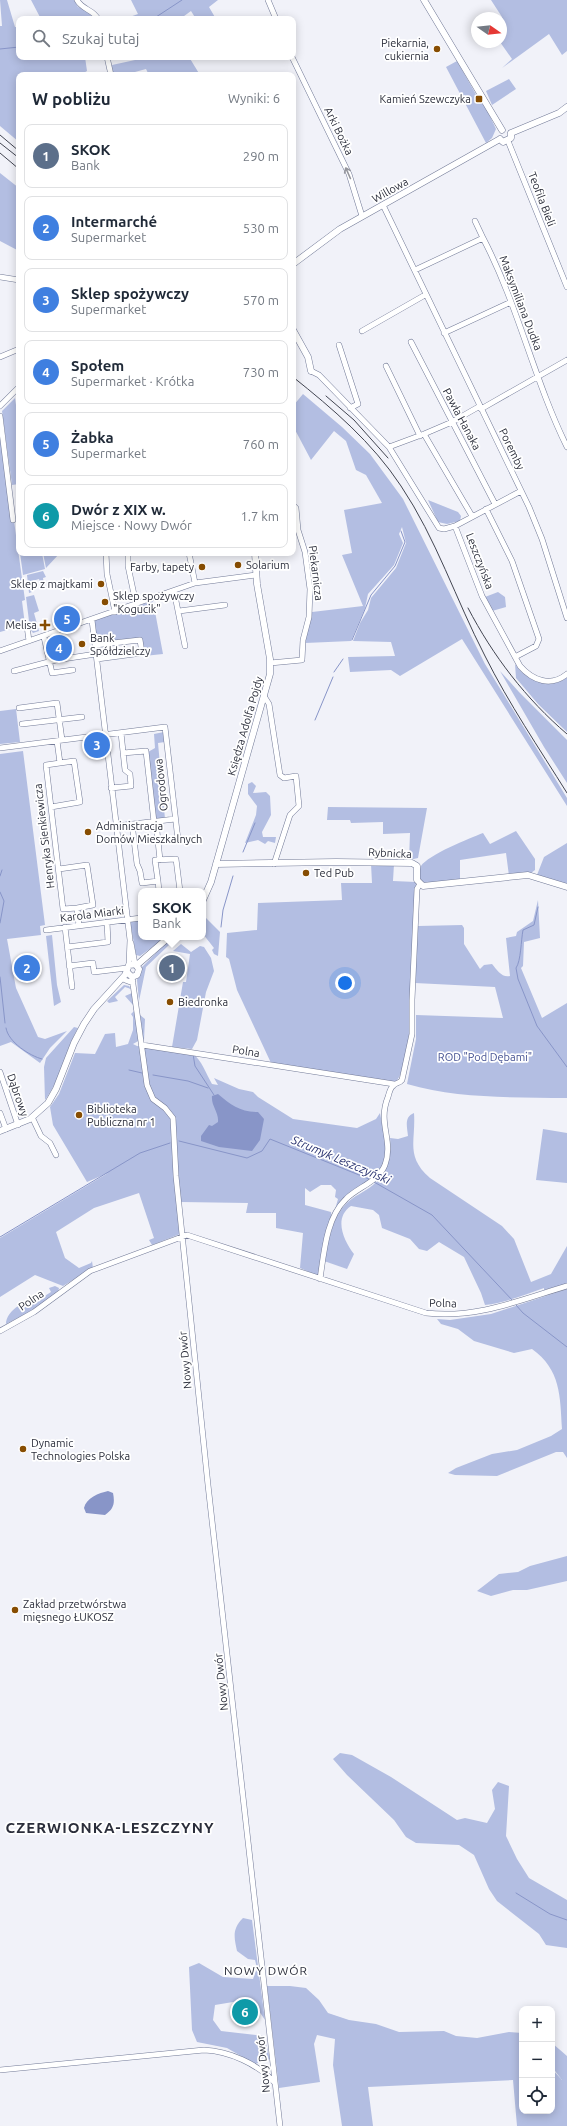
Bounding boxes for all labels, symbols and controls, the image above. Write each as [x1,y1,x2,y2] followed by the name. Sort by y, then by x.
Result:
[471,12,507,48] north arrow
[16,16,296,60] search box
[30,27,52,49] icon: search
[62,30,139,47] text: Szukaj tutaj
[381,37,429,62] place label: Piekarnia, cukiernia
[432,44,442,54] marker: Piekarnia, cukiernia
[32,89,111,108] text: W pobliżu
[228,91,280,105] text: Wyniki: 6
[380,93,471,105] place label: Kamień Szewczyka
[474,94,484,104] marker: Kamień Szewczyka
[322,105,356,157] street label: Arki Bożka
[71,141,111,158] text: SKOK
[42,149,50,163] text: 1
[243,149,279,163] text: 290 m
[71,158,100,172] text: Bank
[344,167,351,179] one-way arrow
[526,170,558,228] street label: Teofila Bieli
[370,175,410,205] street label: Willowa
[71,213,157,230] text: Intermarché
[42,221,50,235] text: 2
[243,221,279,235] text: 530 m
[71,230,146,244] text: Supermarket
[497,254,545,352] street label: Maksymiliana Dudka
[71,285,189,302] text: Sklep spożywczy
[42,293,50,307] text: 3
[243,293,279,307] text: 570 m
[71,302,146,316] text: Supermarket
[71,357,124,374] text: Społem
[42,365,50,379] text: 4
[243,365,279,379] text: 730 m
[71,374,194,388] text: Supermarket · Krótka
[441,386,483,452] street label: Pawła Hanaka
[497,426,527,472] street label: Poremby
[71,429,114,446] text: Żabka
[42,437,50,451] text: 5
[243,437,279,451] text: 760 m
[71,446,146,460] text: Supermarket
[71,501,166,518] text: Dwór z XIX w.
[42,509,50,523] text: 6
[240,509,279,523] text: 1.7 km
[71,518,192,532] text: Miejsce · Nowy Dwór
[464,531,496,591] street label: Leszczyńska
[307,545,325,601] street label: Piekarnicza
[246,559,289,571] place label: Solarium
[233,560,243,570] marker: Solarium
[130,561,195,573] place label: Farby, tapety
[197,562,207,572] marker: Farby, tapety
[11,578,93,590] place label: Sklep z majtkami
[96,579,106,589] marker: Sklep z majtkami
[113,590,195,615] place label: Sklep spożywczy "Kogucik"
[100,597,110,607] marker: Sklep spożywczy "Kogucik"
[54,604,80,634] pin: 5
[5,619,37,631] place label: Melisa
[40,620,50,630] marker: Melisa
[90,632,151,657] place label: Bank Spółdzielczy
[46,633,72,663] pin: 4
[77,639,87,649] marker: Bank Spółdzielczy
[225,674,265,777] street label: Księdza Adolfa Pojdy
[84,730,110,760] pin: 3
[152,758,170,812] street label: Ogrodowa
[32,783,56,889] street label: Henryka Sienkiewicza
[96,820,202,845] place label: Administracja Domów Mieszkalnych
[83,827,93,837] marker: Administracja Domów Mieszkalnych
[368,846,412,860] street label: Rybnicka
[314,867,354,879] place label: Ted Pub
[301,868,311,878] marker: Ted Pub
[138,888,206,940] popup
[152,899,192,916] text: SKOK
[59,904,125,924] street label: Karola Miarki
[152,916,181,930] text: Bank
[14,953,40,983] pin: 2
[159,953,185,983] pin: 1
[335,973,355,993] your location
[178,996,228,1008] place label: Biedronka
[165,997,175,1007] marker: Biedronka
[231,1043,261,1059] street label: Polna
[438,1051,532,1063] park label: ROD "Pod Dębami"
[5,1072,31,1119] street label: Dąbrowy
[87,1103,156,1128] place label: Biblioteka Publiczna nr 1
[74,1110,84,1120] marker: Biblioteka Publiczna nr 1
[289,1132,393,1187] water label: Strumyk Leszczyński
[16,1287,46,1313] street label: Polna
[429,1297,457,1309] street label: Polna
[176,1330,193,1389] street label: Nowy Dwór
[31,1437,130,1462] place label: Dynamic Technologies Polska
[18,1444,28,1454] marker: Dynamic Technologies Polska
[23,1598,126,1623] place label: Zakład przetwórstwa mięsnego ŁUKOSZ
[10,1605,20,1615] marker: Zakład przetwórstwa mięsnego ŁUKOSZ
[212,1652,230,1711] street label: Nowy Dwór
[5,1819,215,1836] district label: CZERWIONKA-LESZCZYNY
[224,1964,308,1977] district label: NOWY DWÓR
[232,1997,258,2027] pin: 6
[519,2006,555,2114] map controls
[519,2006,555,2042] button: +
[254,2034,272,2093] street label: Nowy Dwór
[519,2042,555,2078] button: −
[519,2078,555,2114] button: locate

